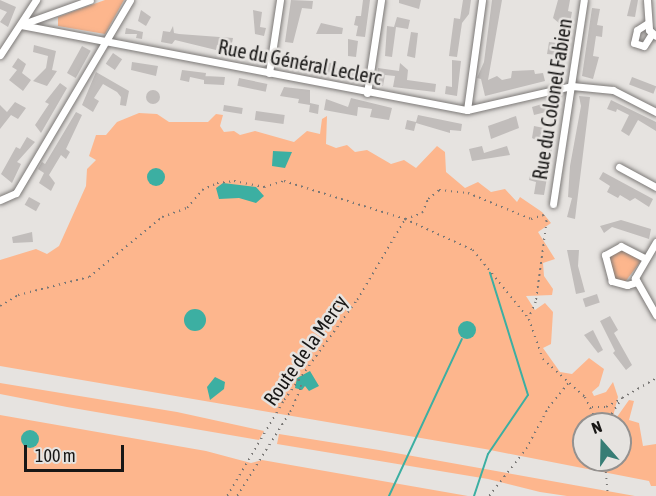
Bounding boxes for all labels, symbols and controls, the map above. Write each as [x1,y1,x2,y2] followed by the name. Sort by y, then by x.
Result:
[527,17,577,181] street label: Rue du Colonel Fabien
[216,34,384,90] street label: Rue du Général Leclerc
[258,290,352,410] street label: Route de la Mercy
[572,412,632,472] north arrow
[589,417,604,437] text: N
[27,433,128,471] scale bar
[35,445,76,466] text: 100 m

